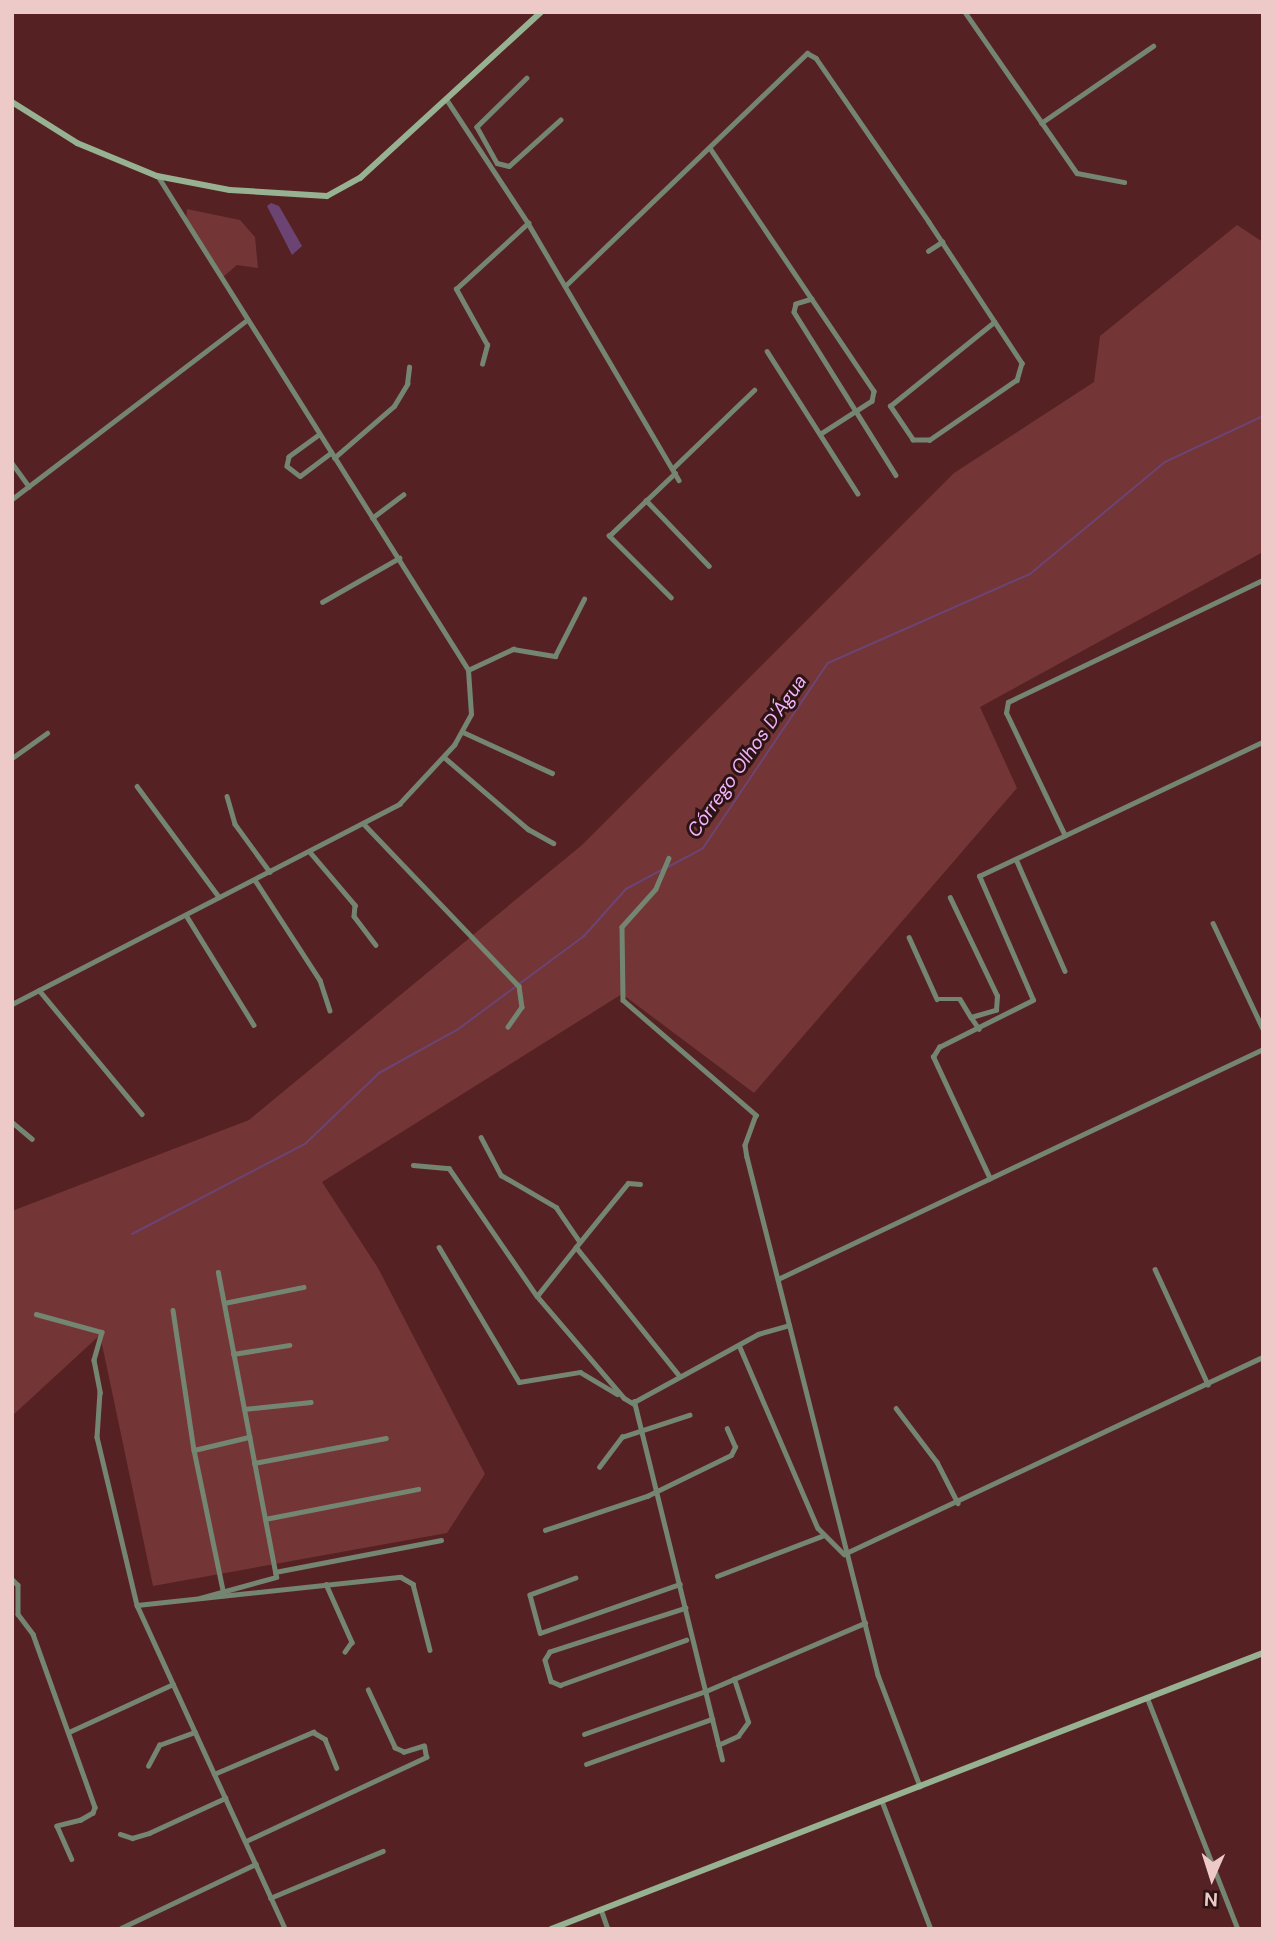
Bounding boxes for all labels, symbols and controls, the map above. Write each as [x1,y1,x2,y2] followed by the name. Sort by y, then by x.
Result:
[682,671,812,841] water label: Córrego Olhos D'Água
[1177,1843,1247,1913] north arrow
[1203,1887,1218,1912] text: N

